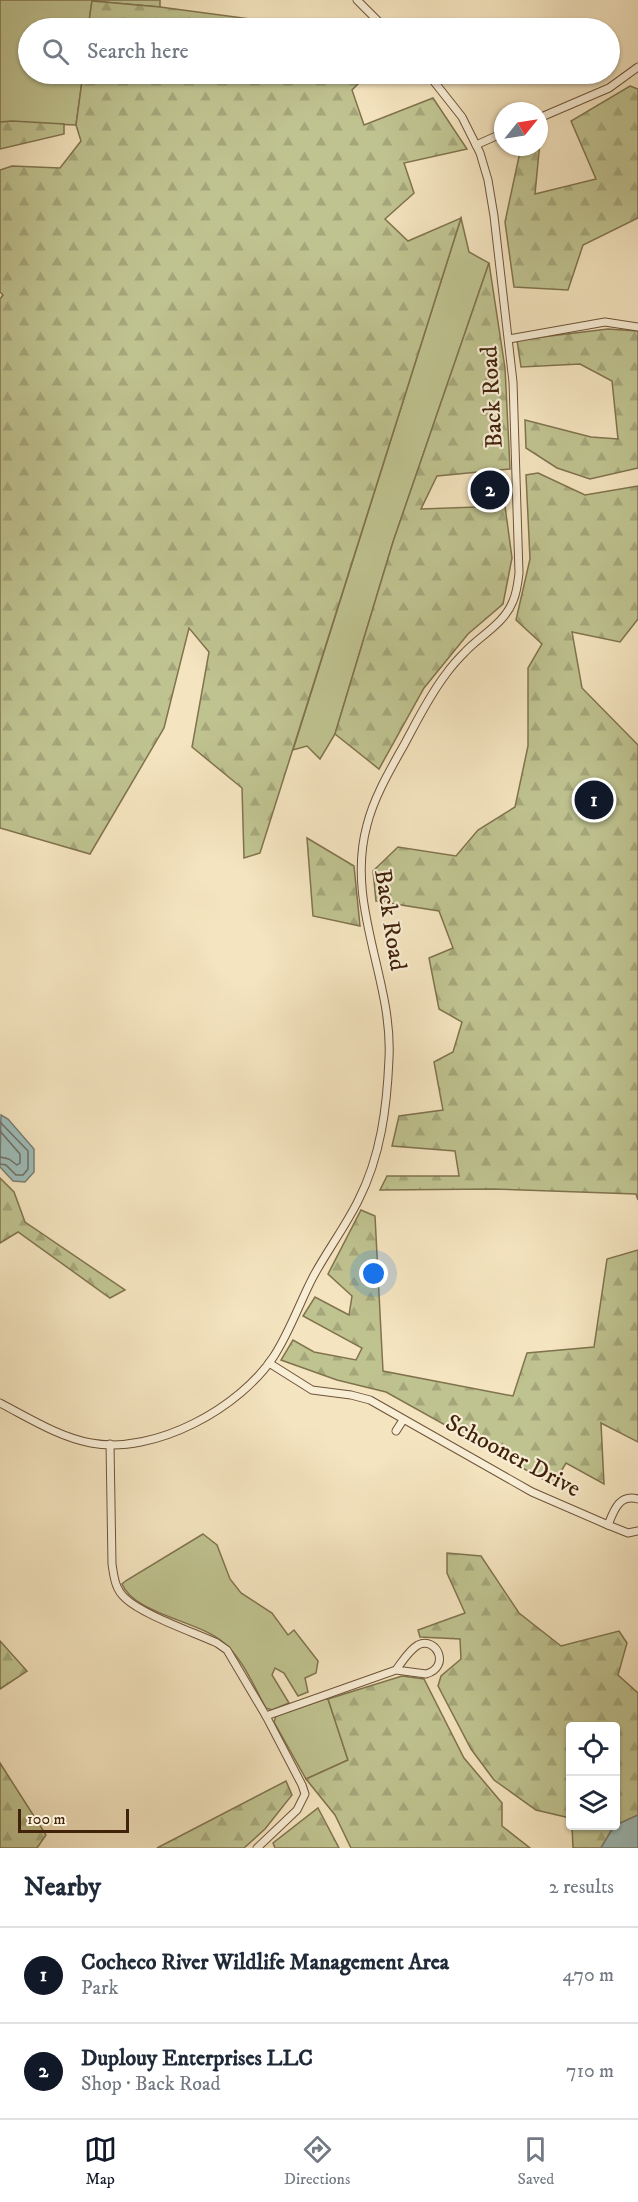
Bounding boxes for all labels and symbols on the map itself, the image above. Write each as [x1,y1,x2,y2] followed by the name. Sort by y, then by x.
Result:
[494,102,548,156] north arrow
[474,345,510,449] street label: Back Road
[470,468,510,512] pin: 2
[574,778,614,822] pin: 1
[367,867,413,973] street label: Back Road
[359,1259,388,1288] your location
[440,1408,586,1504] street label: Schooner Drive
[18,1806,129,1834] scale bar

